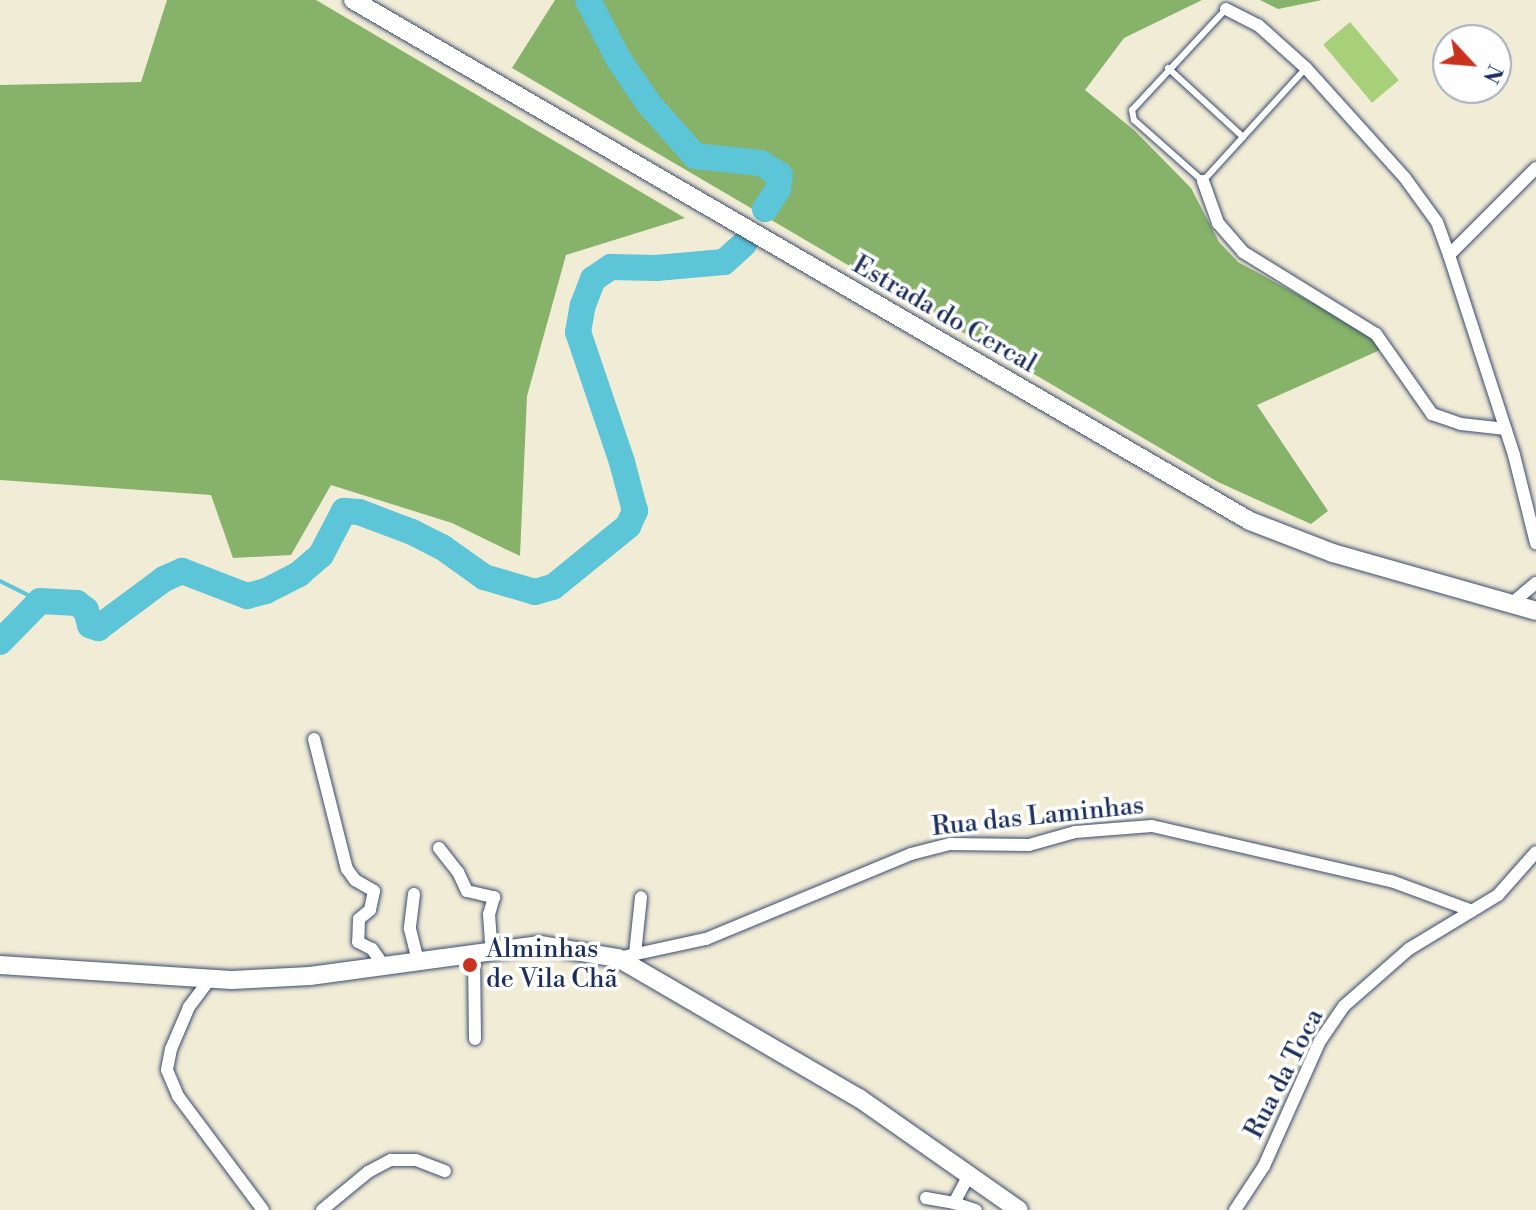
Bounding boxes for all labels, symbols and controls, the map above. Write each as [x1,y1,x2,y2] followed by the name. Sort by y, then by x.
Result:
[1432,24,1512,104] north arrow
[1476,60,1508,88] text: N
[847,250,1041,380] street label: Estrada do Cercal
[930,790,1146,844] street label: Rua das Laminhas
[486,934,618,996] place label: Alminhas de Vila Chã
[461,956,479,974] marker: Alminhas de Vila Chã
[1239,1004,1331,1144] street label: Rua da Toca

